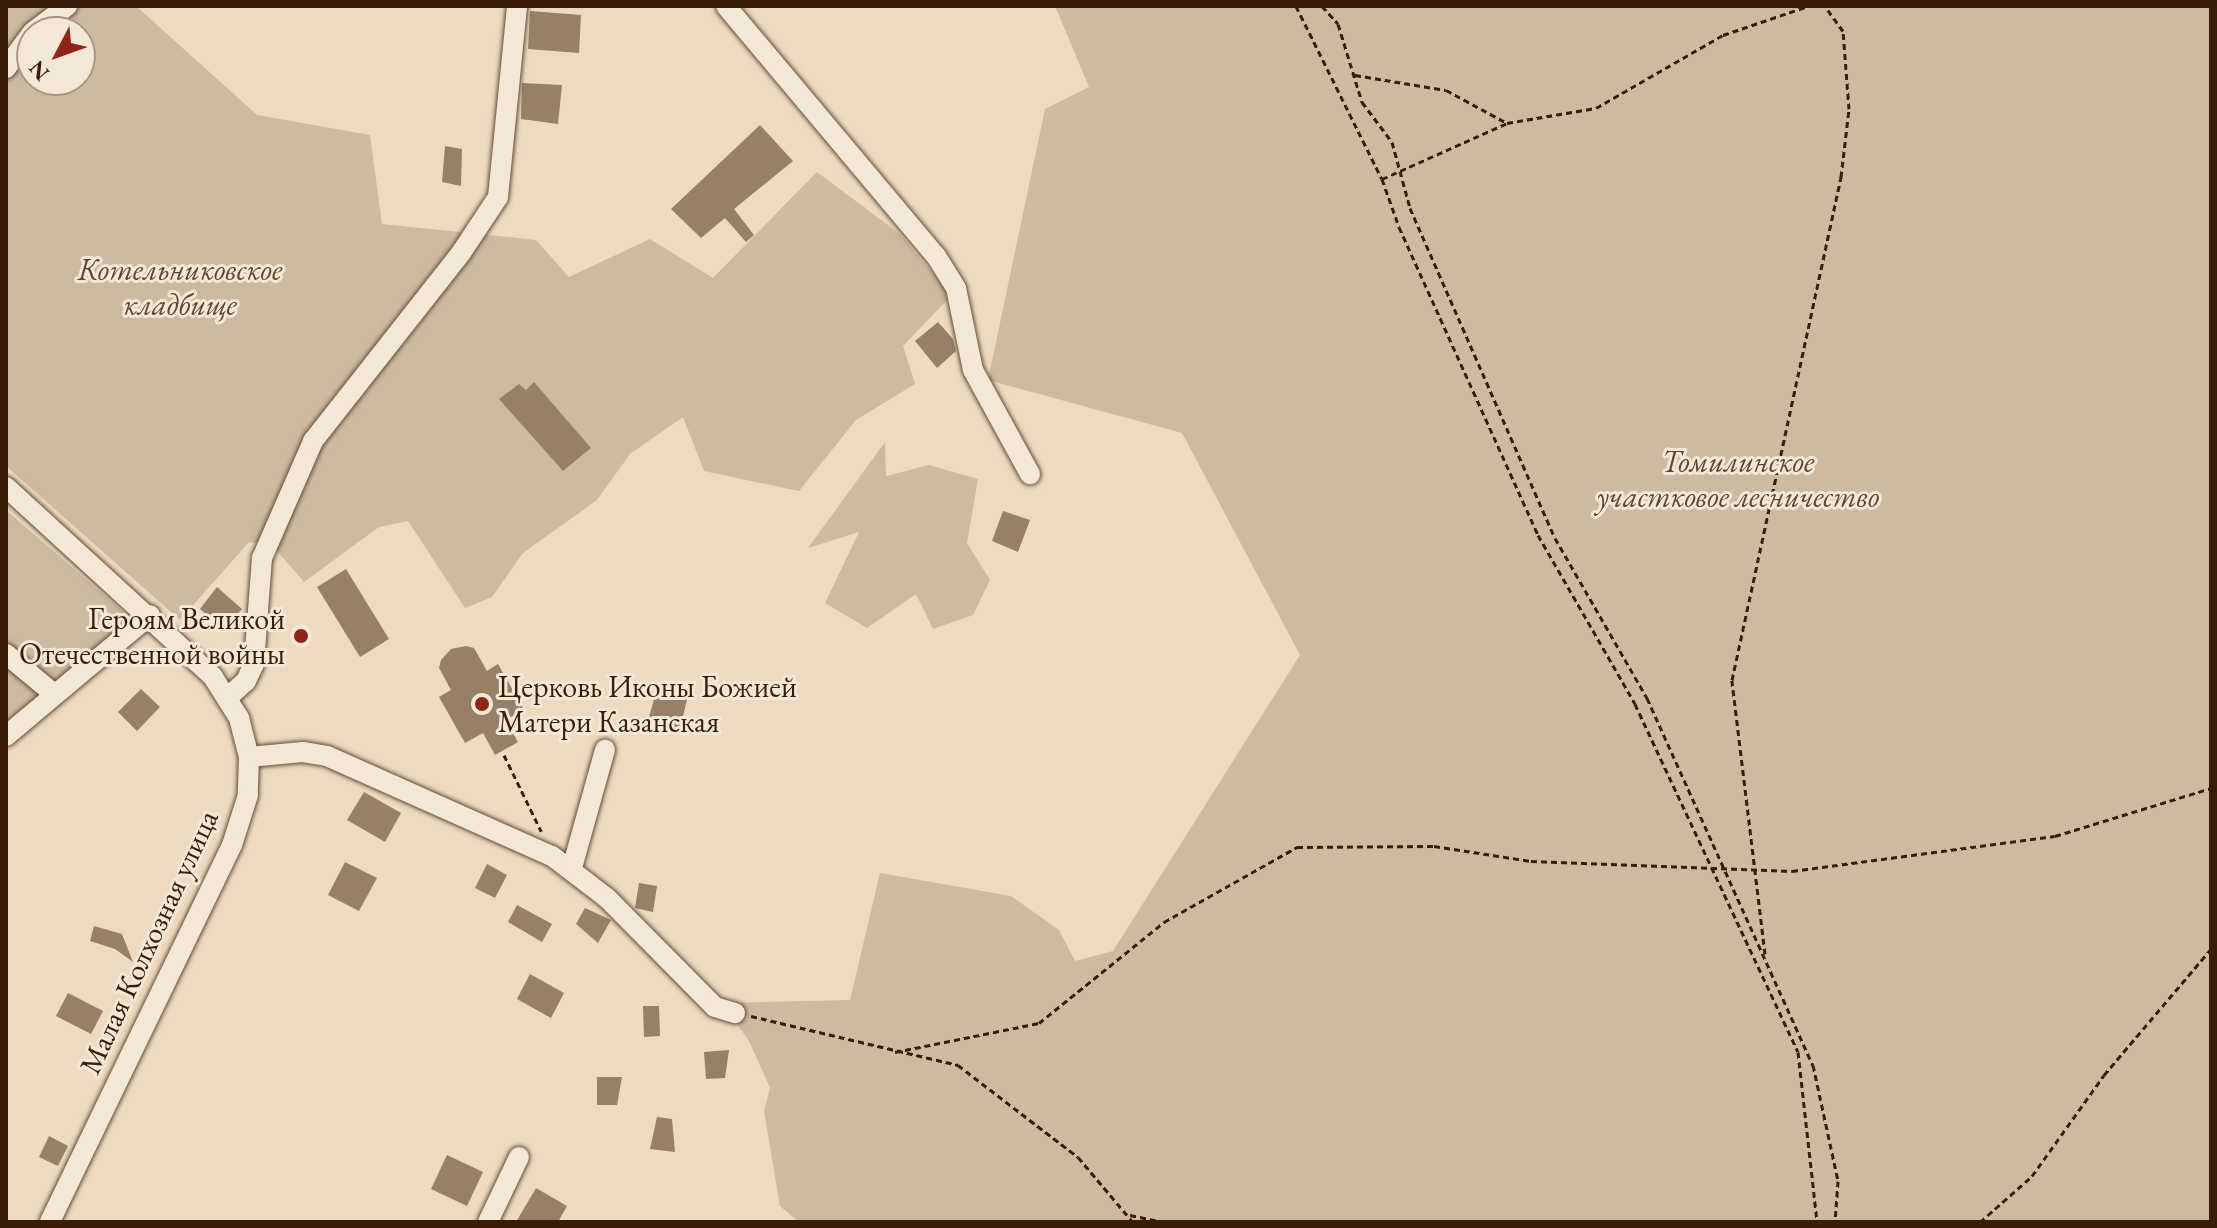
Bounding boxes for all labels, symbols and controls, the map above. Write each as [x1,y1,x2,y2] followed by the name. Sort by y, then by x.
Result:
[16,16,96,96] north arrow
[22,55,56,87] text: N
[78,252,282,322] park label: Котельниковское кладбище
[1597,444,1879,514] park label: Томилинское участковое лесничество
[19,601,285,672] place label: Героям Великой Отечественной войны
[292,627,310,645] marker: Героям Великой Отечественной войны
[498,669,797,740] place label: Церковь Иконы Божией Матери Казанская
[473,695,491,713] marker: Церковь Иконы Божией Матери Казанская
[72,804,226,1080] street label: Малая Колхозная улица

